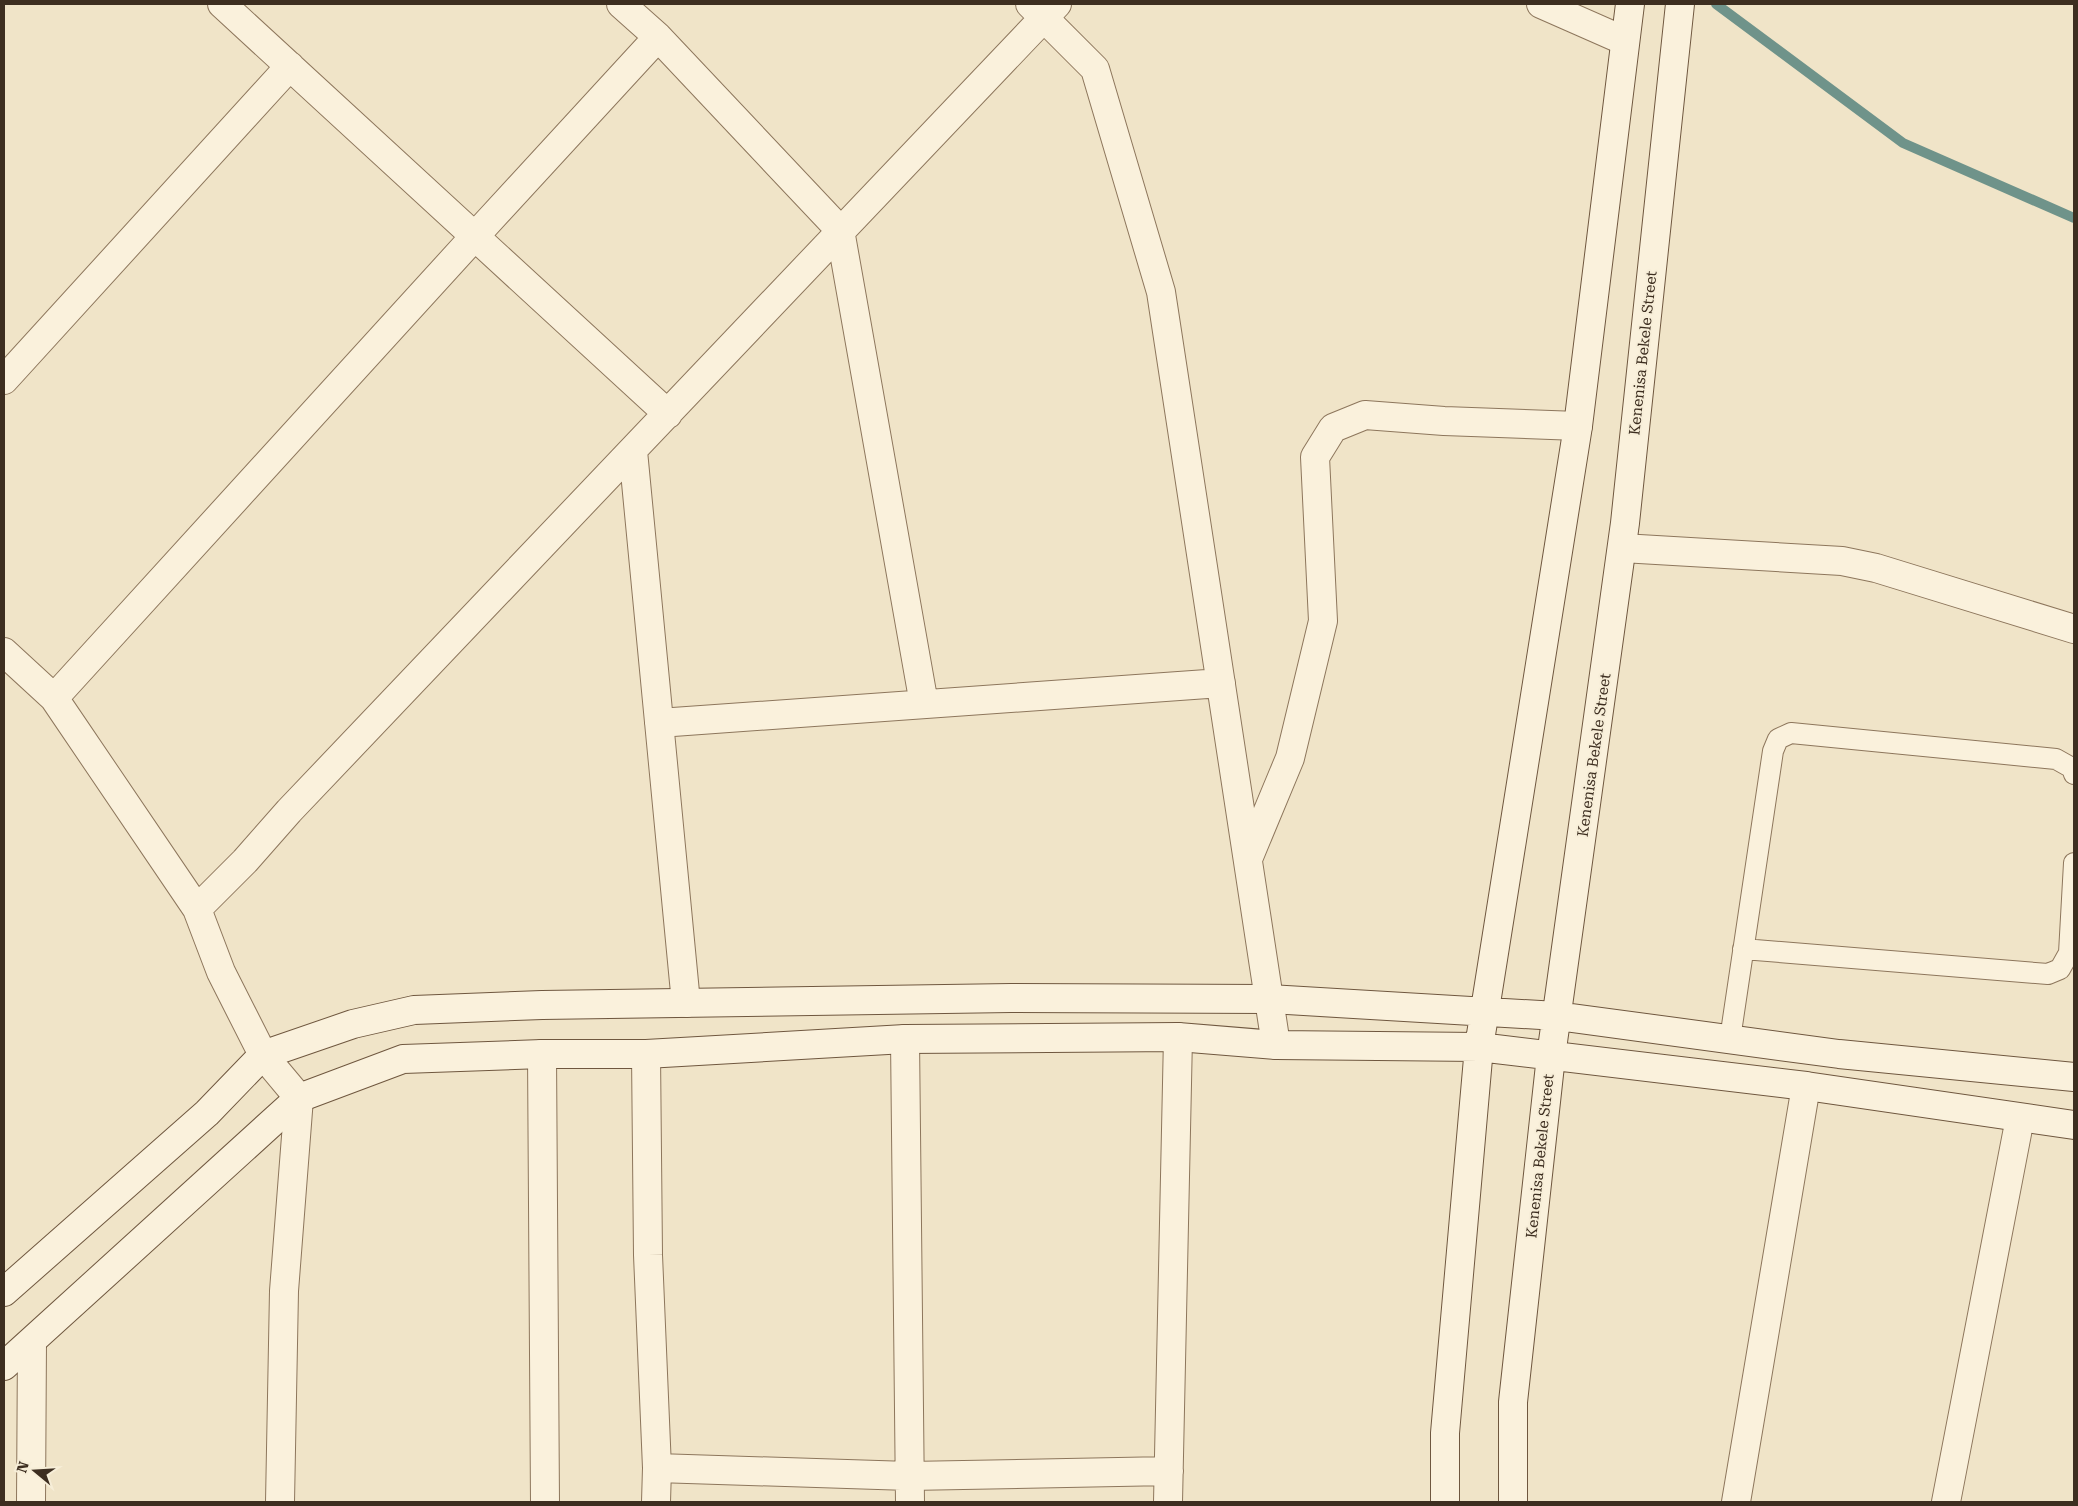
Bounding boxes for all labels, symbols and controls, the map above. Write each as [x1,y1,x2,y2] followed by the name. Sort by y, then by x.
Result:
[1625,269,1661,436] street label: Kenenisa Bekele Street
[1574,672,1614,838] street label: Kenenisa Bekele Street
[1522,1072,1558,1239] street label: Kenenisa Bekele Street
[10,1446,60,1496] north arrow
[13,1459,32,1475] text: N

